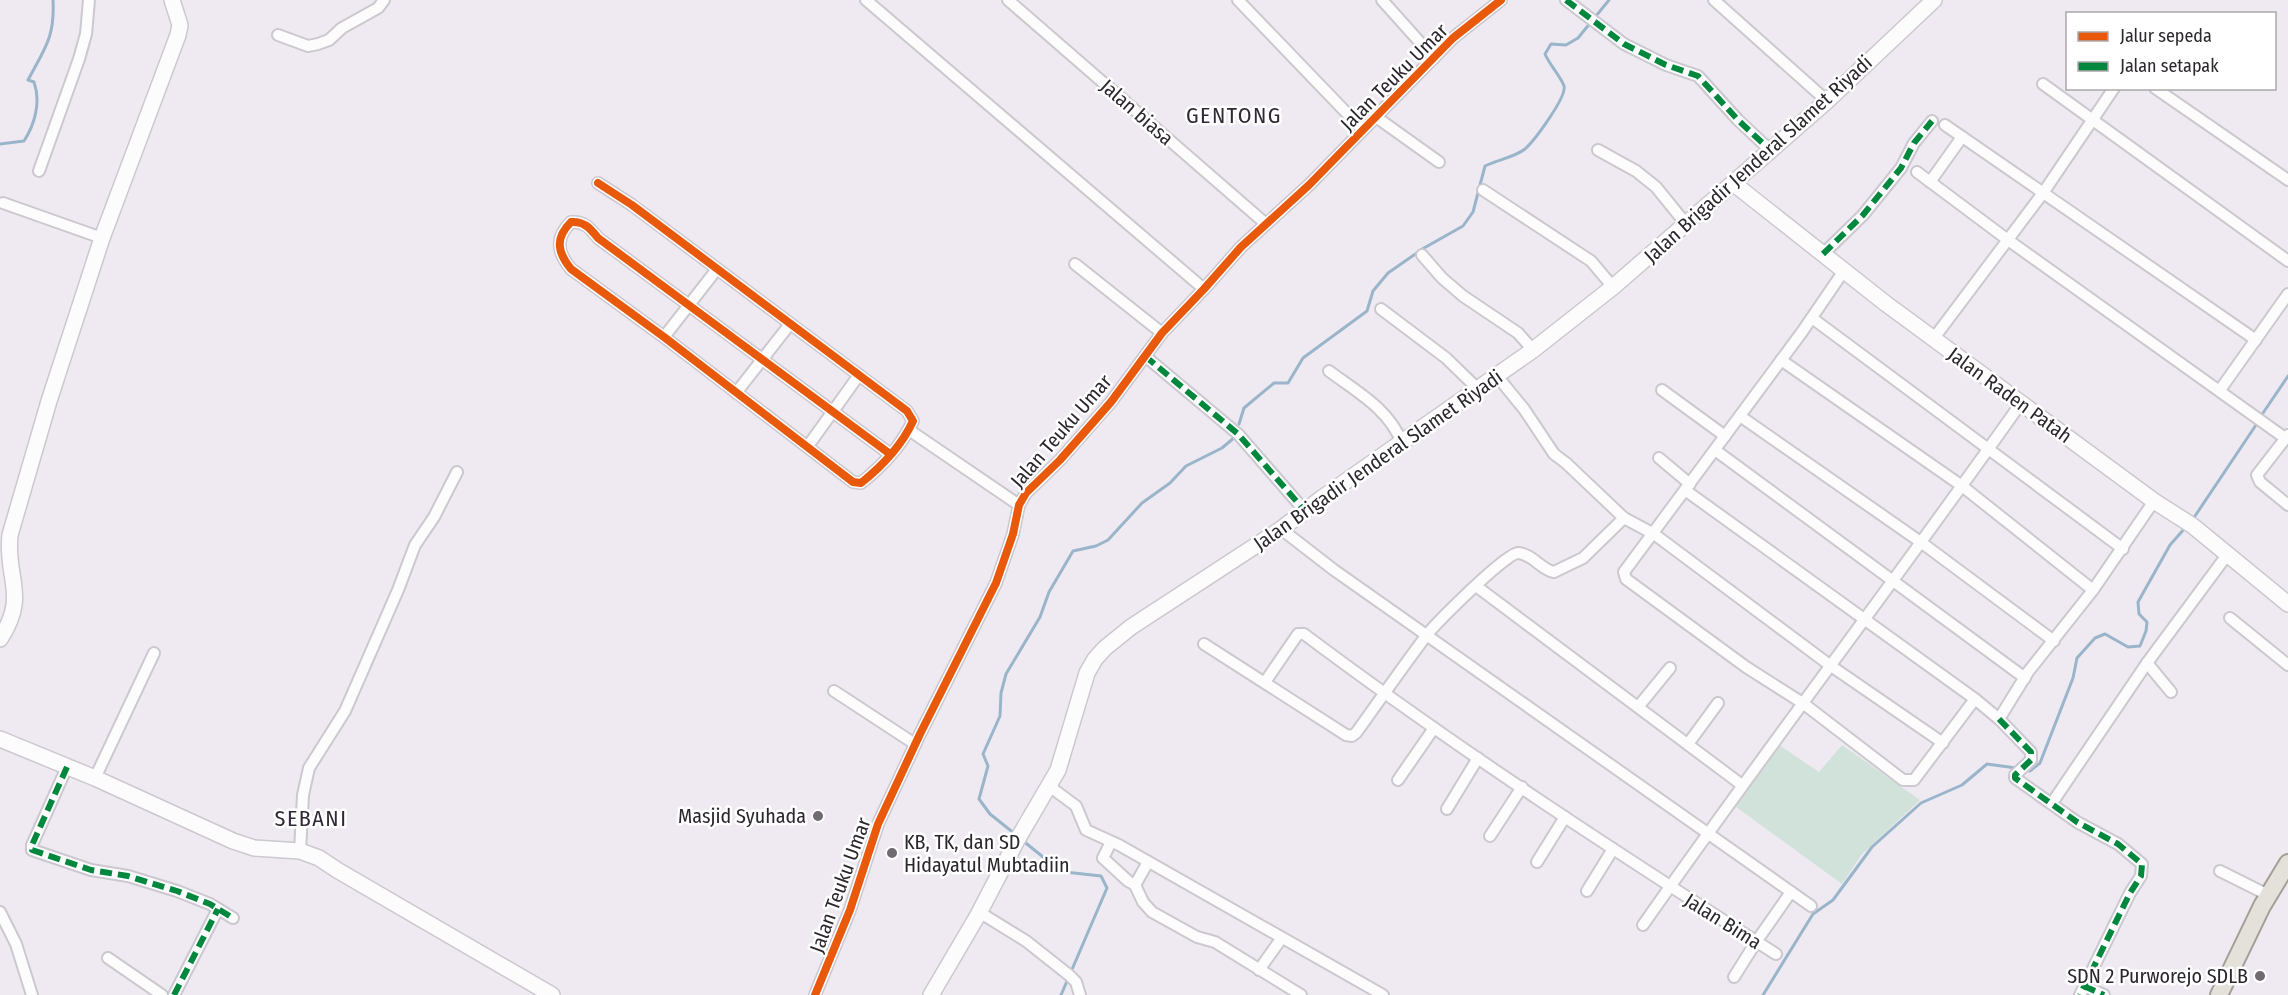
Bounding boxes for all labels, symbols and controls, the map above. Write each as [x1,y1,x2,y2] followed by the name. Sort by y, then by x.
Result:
[2066,12,2276,90] legend
[1335,18,1453,136] street label: Jalan Teuku Umar
[2120,25,2212,47] text: Jalur sepeda
[1639,50,1877,268] street label: Jalan Brigadir Jenderal Slamet Riyadi
[2120,55,2219,77] text: Jalan setapak
[1096,74,1178,150] street label: Jalan biasa
[1186,102,1282,129] district label: GENTONG
[1943,342,2077,448] street label: Jalan Raden Patah
[1249,365,1507,555] street label: Jalan Brigadir Jenderal Slamet Riyadi
[1005,370,1117,492] street label: Jalan Teuku Umar
[678,804,806,828] place label: Masjid Syuhada
[275,805,347,832] district label: SEBANI
[811,809,825,823] marker: Masjid Syuhada
[804,814,876,956] street label: Jalan Teuku Umar
[904,830,1070,877] place label: KB, TK, dan SD Hidayatul Mubtadiin
[885,846,899,860] marker: KB, TK, dan SD Hidayatul Mubtadiin
[1680,888,1766,954] street label: Jalan Bima
[2067,964,2248,988] place label: SDN 2 Purworejo SDLB
[2253,969,2267,983] marker: SDN 2 Purworejo SDLB

